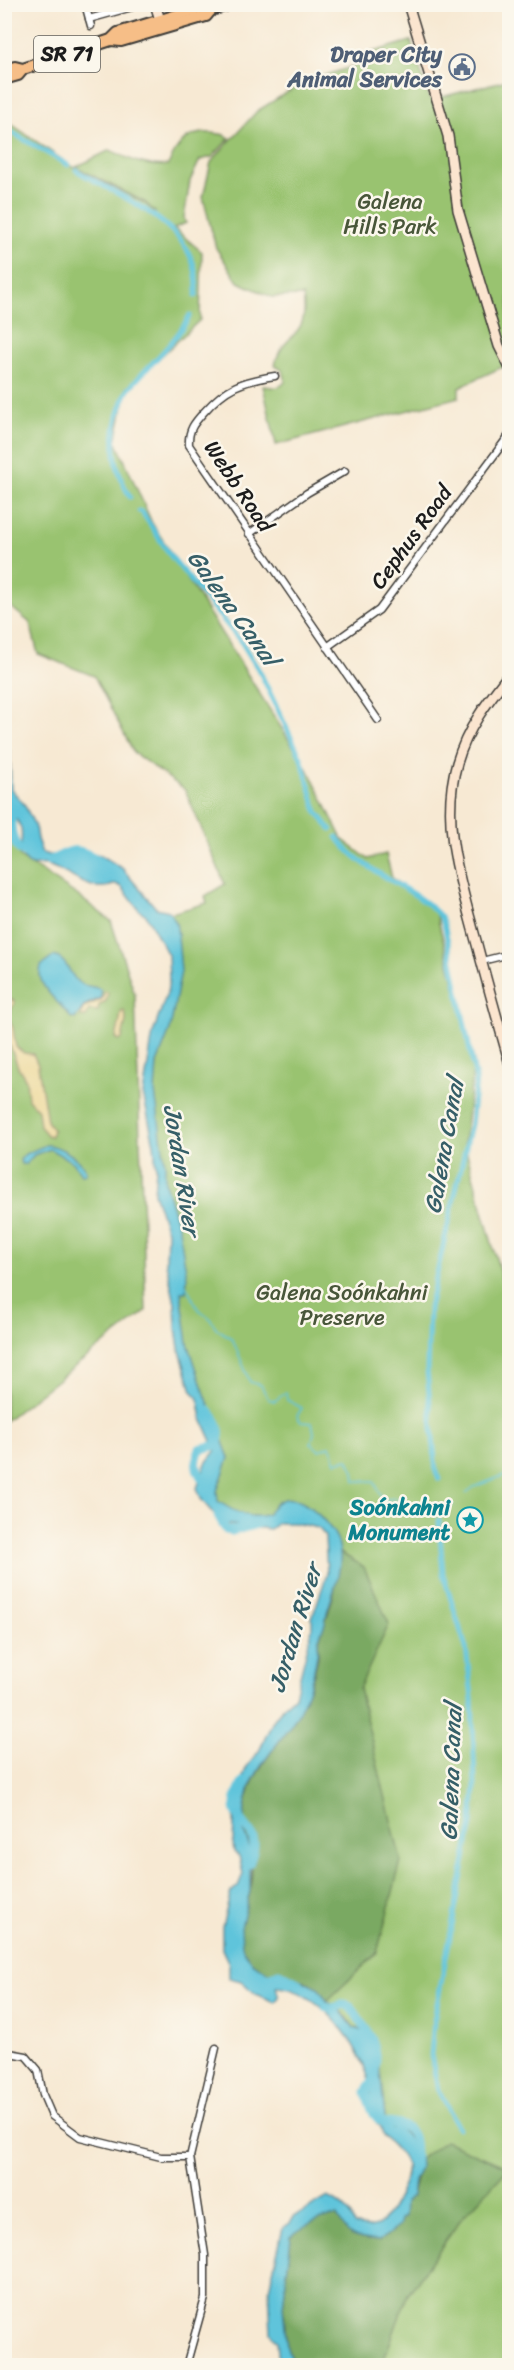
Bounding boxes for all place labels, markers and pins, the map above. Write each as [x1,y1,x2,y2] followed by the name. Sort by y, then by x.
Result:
[287,35,443,99] place label: Draper City Animal Services
[447,52,477,82] public building icon: Draper City Animal Services
[347,1488,451,1552] place label: Soónkahni Monument
[455,1505,485,1535] place icon: Soónkahni Monument

